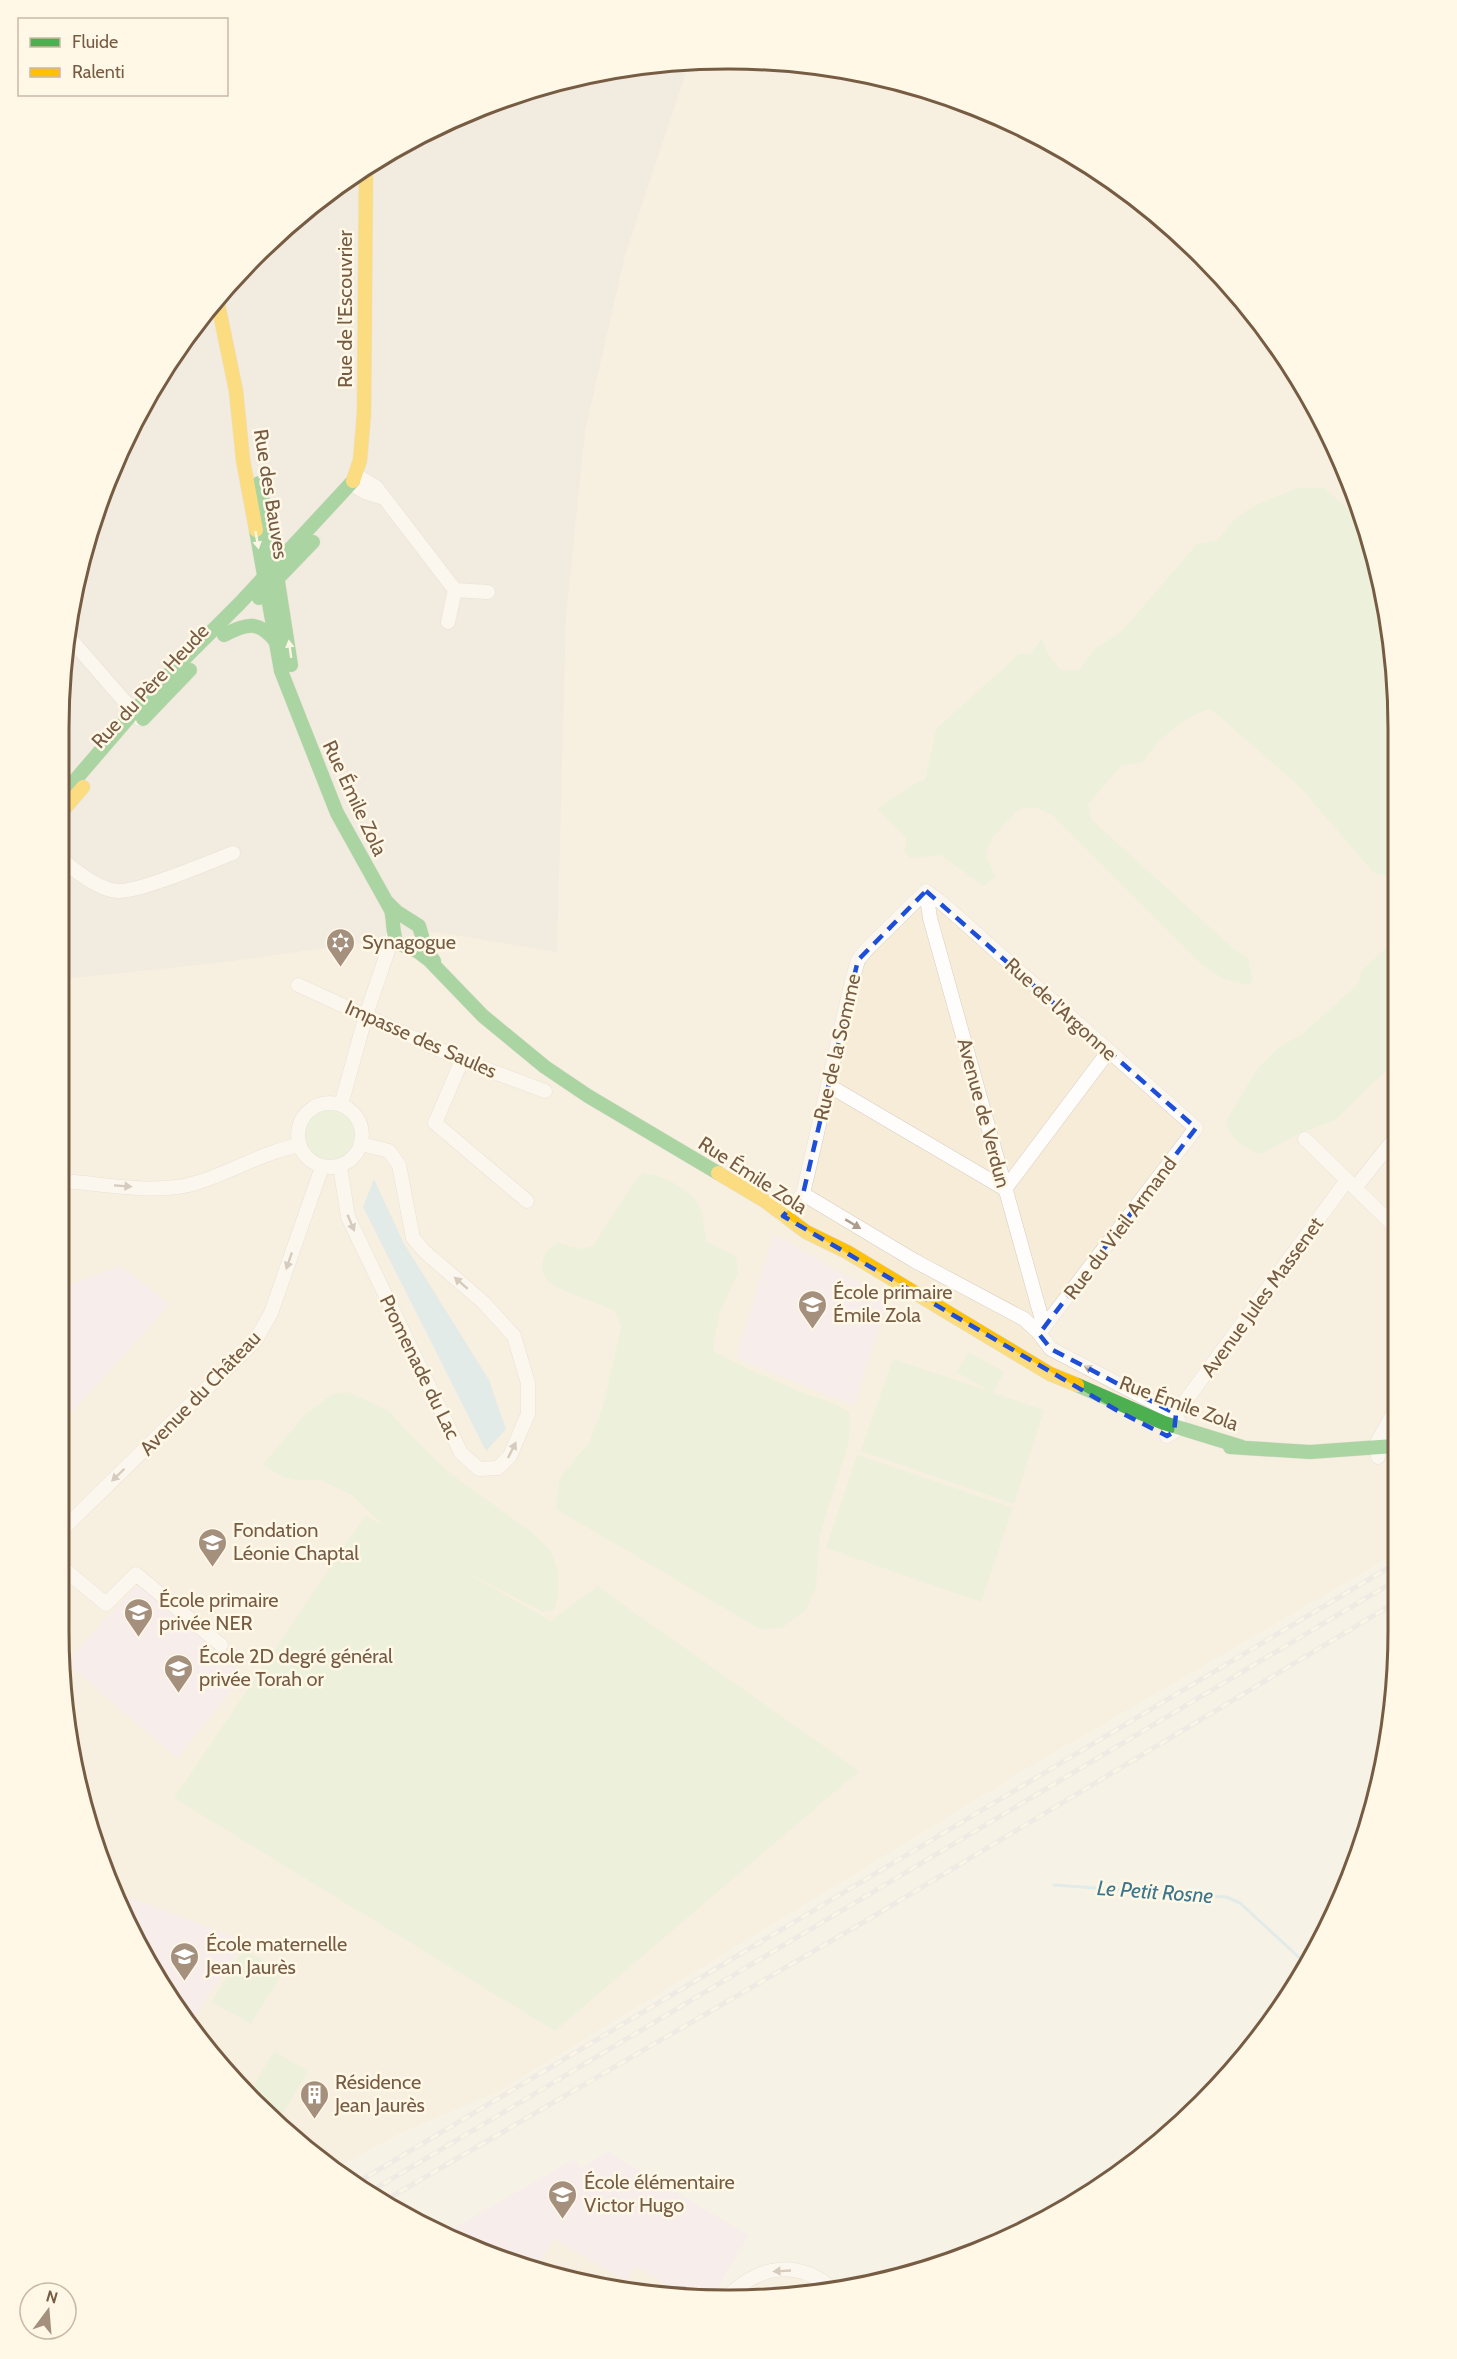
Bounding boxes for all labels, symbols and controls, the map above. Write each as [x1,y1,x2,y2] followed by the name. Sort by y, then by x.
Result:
[18,18,228,96] legend
[72,31,118,53] text: Fluide
[72,61,125,83] text: Ralenti
[333,230,357,388] street label: Rue de l'Escouvrier
[249,427,293,561] street label: Rue des Bauves
[253,531,262,550] one-way arrow
[86,619,214,753] street label: Rue du Père Heude
[285,640,294,659] one-way arrow
[318,736,392,860] street label: Rue Émile Zola
[325,926,357,968] synagogue icon: Synagogue
[362,930,456,954] place label: Synagogue
[1000,953,1122,1065] street label: Rue de l'Argonne
[808,971,866,1123] street label: Rue de la Somme
[341,995,501,1083] street label: Impasse des Saules
[953,1036,1015,1190] street label: Avenue de Verdun
[694,1131,812,1219] street label: Rue Émile Zola
[1059,1152,1181,1304] street label: Rue du Vieil Armand
[113,1181,132,1190] one-way arrow
[1196,1212,1328,1382] street label: Avenue Jules Massenet
[346,1215,356,1233] one-way arrow
[845,1218,861,1229] one-way arrow
[284,1252,293,1270] one-way arrow
[454,1277,469,1290] one-way arrow
[833,1280,952,1327] place label: École primaire Émile Zola
[796,1288,828,1330] school or university icon: École primaire Émile Zola
[375,1291,465,1443] street label: Promenade du Lac
[135,1326,265,1460] street label: Avenue du Château
[1084,1366,1101,1375] one-way arrow
[1116,1370,1242,1436] street label: Rue Émile Zola
[506,1441,516,1459] one-way arrow
[112,1468,126,1482] one-way arrow
[233,1518,359,1565] place label: Fondation Léonie Chaptal
[196,1526,228,1568] school or university icon: Fondation Léonie Chaptal
[159,1588,278,1635] place label: École primaire privée NER
[122,1596,154,1638] school or university icon: École primaire privée NER
[199,1644,393,1691] place label: École 2D degré général privée Torah or
[162,1652,194,1694] school or university icon: École 2D degré général privée Torah or
[1096,1875,1214,1908] water label: Le Petit Rosne
[205,1932,347,1979] place label: École maternelle Jean Jaurès
[169,1940,201,1982] school or university icon: École maternelle Jean Jaurès
[334,2070,425,2117] place label: Résidence Jean Jaurès
[298,2078,330,2120] building icon: Résidence Jean Jaurès
[584,2170,735,2217] place label: École élémentaire Victor Hugo
[547,2178,579,2220] school or university icon: École élémentaire Victor Hugo
[772,2266,791,2275] one-way arrow
[18,2281,78,2341] north arrow
[44,2286,60,2308] text: N

